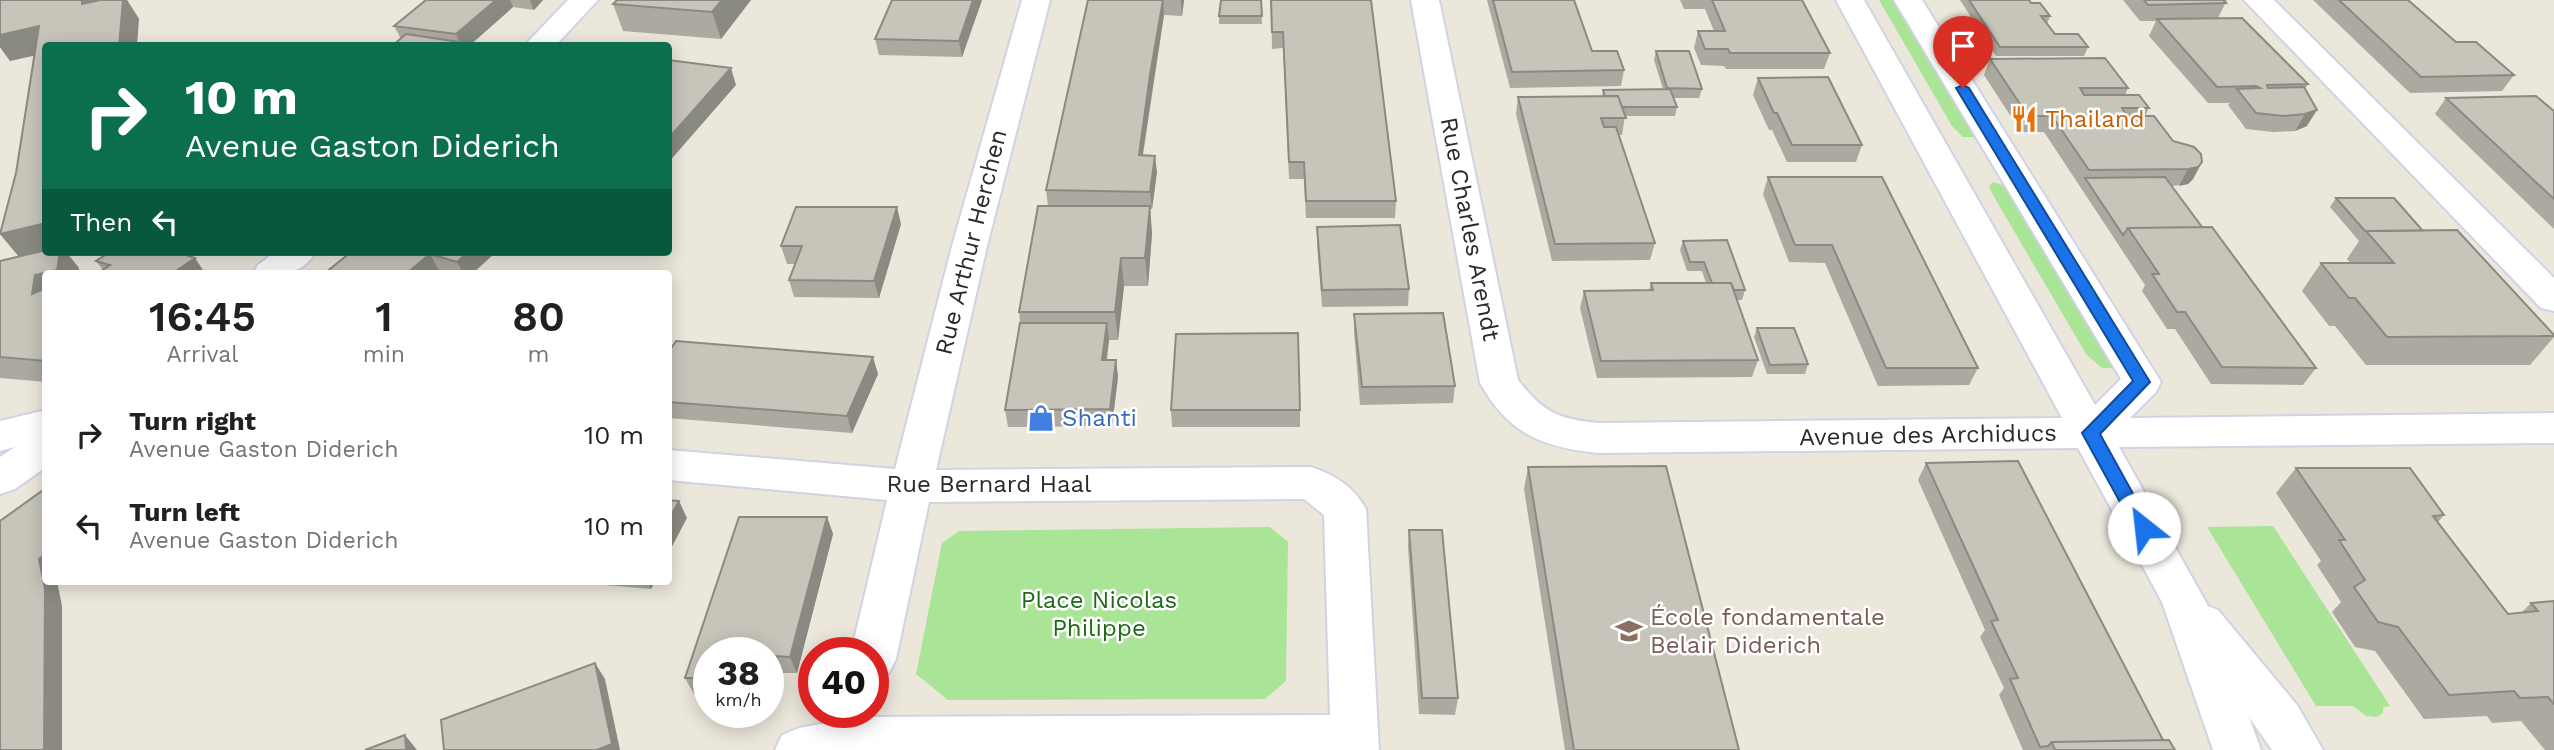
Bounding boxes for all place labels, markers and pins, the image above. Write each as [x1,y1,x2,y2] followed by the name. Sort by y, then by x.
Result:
[1933,16,1993,88] pin
[2009,104,2039,134] restaurant icon: Thailand
[2045,105,2145,133] place label: Thailand
[1026,403,1056,433] shop icon: Shanti
[1062,404,1137,432] place label: Shanti
[1650,603,1885,659] place label: École fondamentale Belair Diderich
[1614,616,1644,646] school or university icon: École fondamentale Belair Diderich

